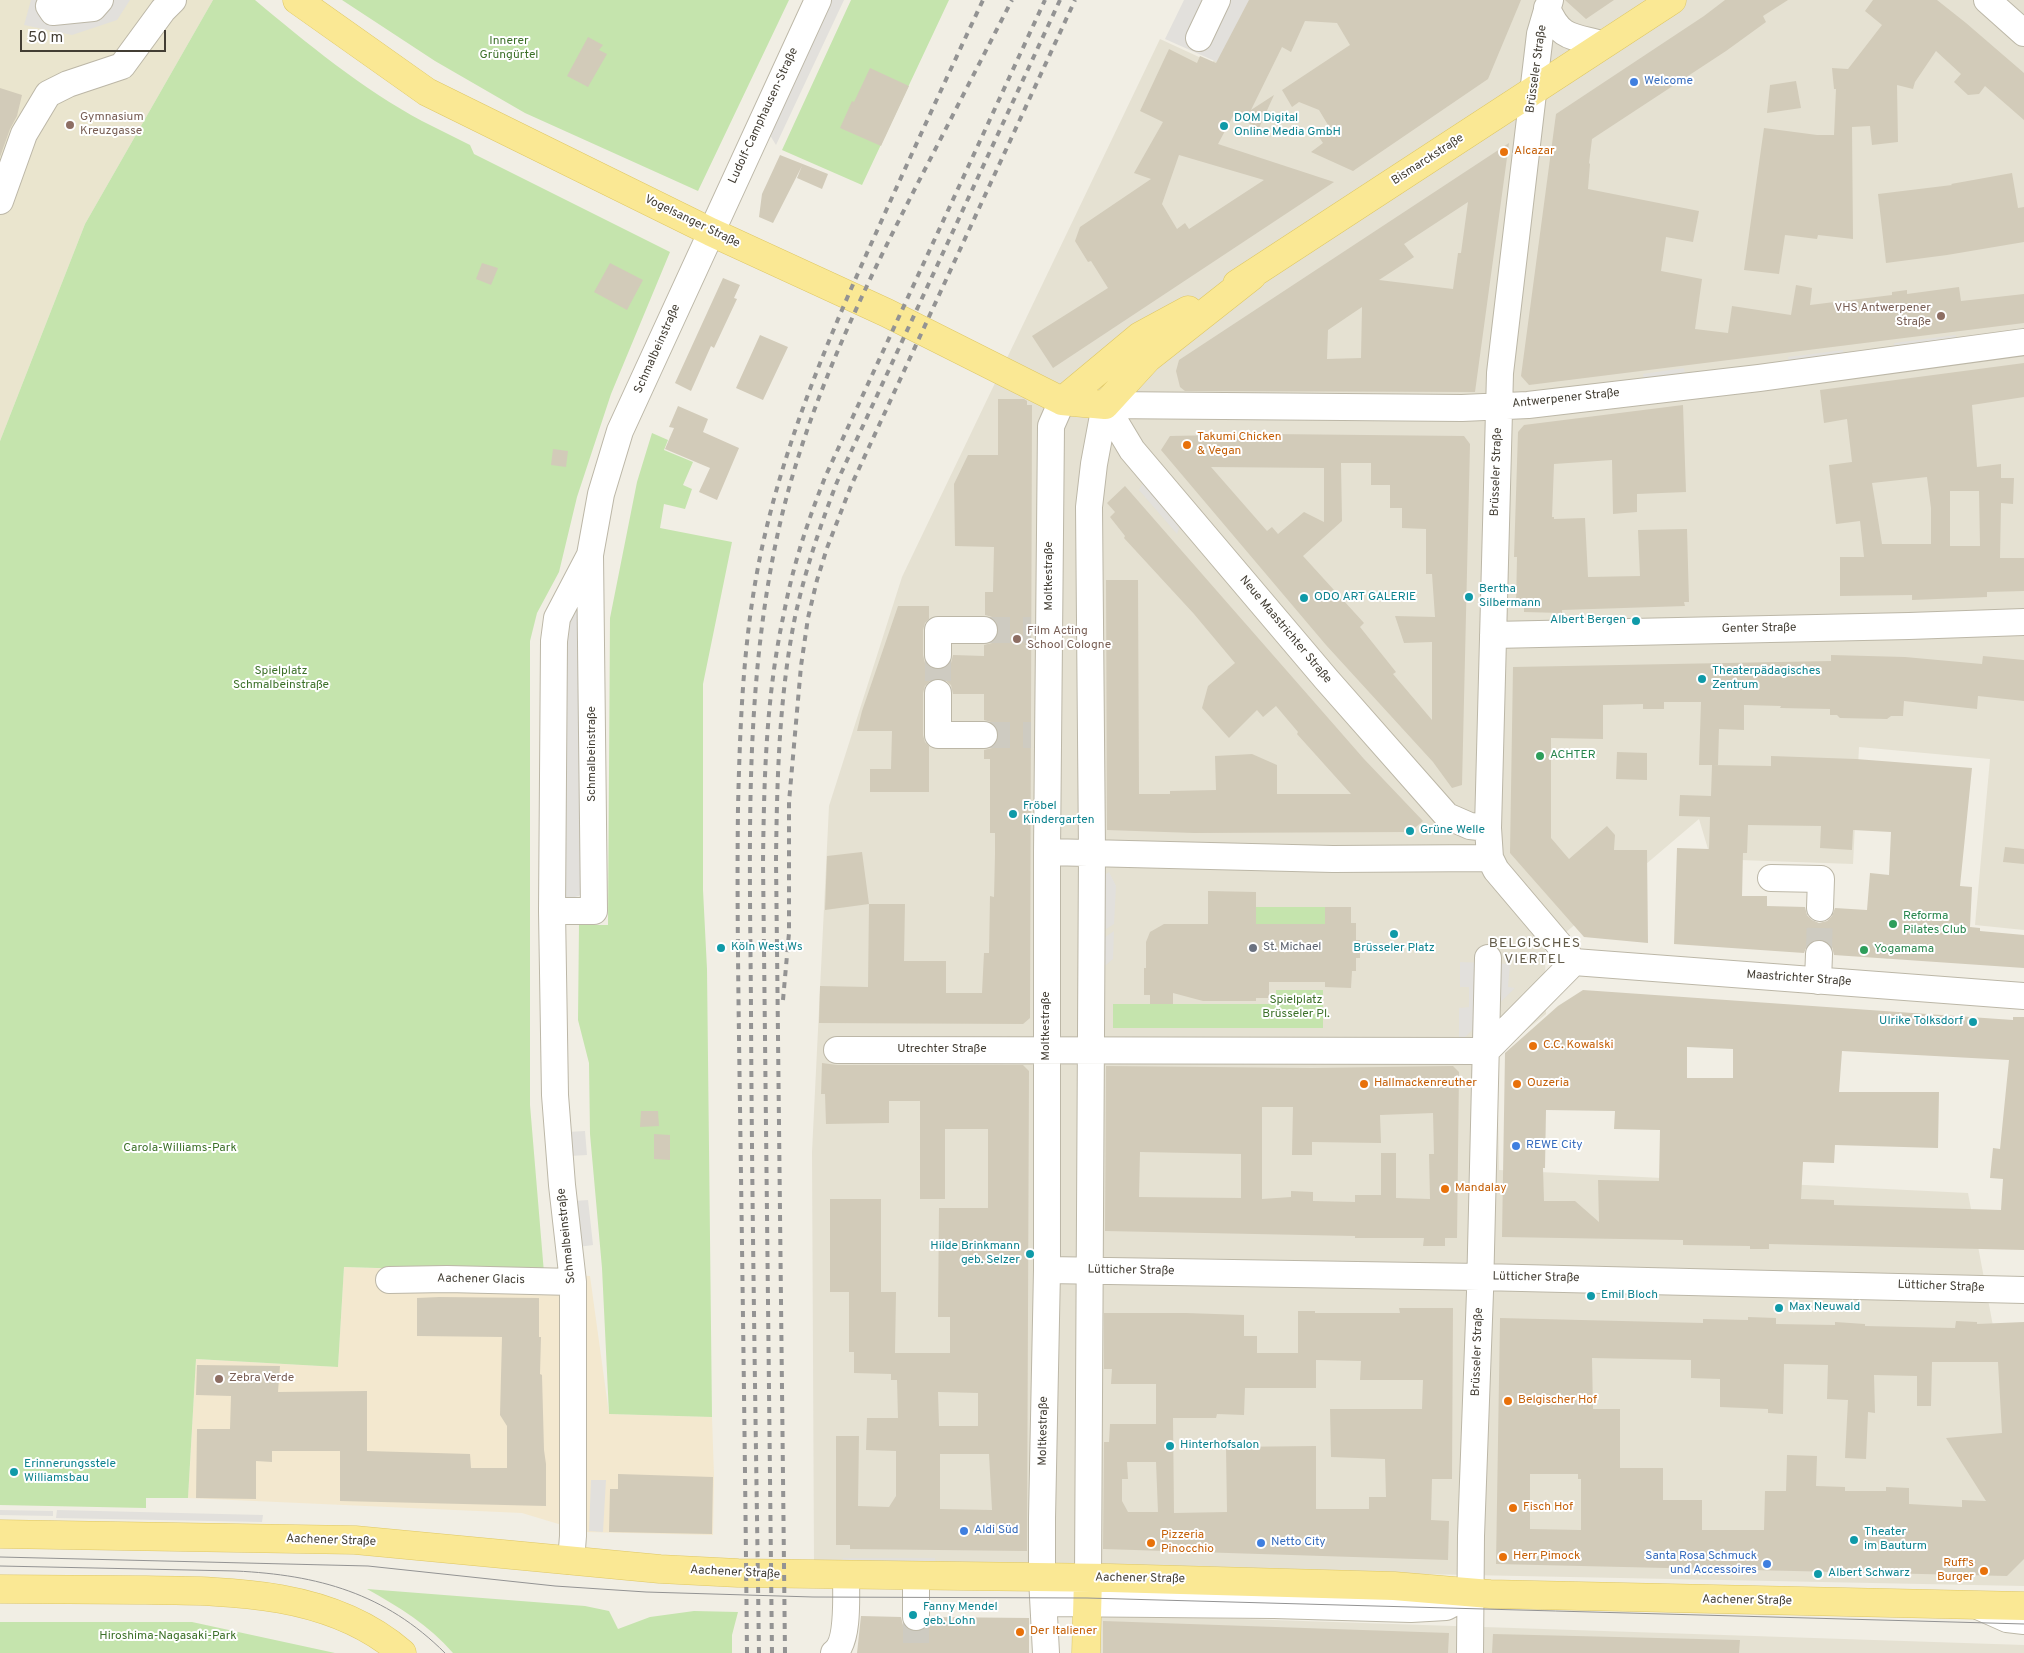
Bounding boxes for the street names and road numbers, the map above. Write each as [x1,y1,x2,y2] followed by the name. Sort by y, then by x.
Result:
[1524,24,1550,114] street label: Brüsseler Straße
[726,46,802,186] street label: Ludolf-Camphausen-Straße
[1389,131,1467,189] street label: Bismarckstraße
[642,193,742,251] street label: Vogelsanger Straße
[632,302,684,396] street label: Schmalbeinstraße
[1511,386,1621,412] street label: Antwerpener Straße
[1488,427,1506,517] street label: Brüsseler Straße
[1043,541,1057,611] street label: Moltkestraße
[1236,573,1334,687] street label: Neue Maastrichter Straße
[1721,621,1797,637] street label: Genter Straße
[586,706,600,802] street label: Schmalbeinstraße
[1746,968,1852,990] street label: Maastrichter Straße
[1040,991,1054,1061] street label: Moltkestraße
[897,1043,987,1057] street label: Utrechter Straße
[555,1187,579,1285] street label: Schmalbeinstraße
[1087,1263,1175,1279] street label: Lütticher Straße
[1492,1270,1580,1286] street label: Lütticher Straße
[437,1272,525,1288] street label: Aachener Glacis
[1897,1278,1985,1296] street label: Lütticher Straße
[1469,1307,1487,1397] street label: Brüsseler Straße
[1036,1396,1052,1466] street label: Moltkestraße
[286,1532,376,1550] street label: Aachener Straße
[690,1563,780,1583] street label: Aachener Straße
[1095,1571,1185,1587] street label: Aachener Straße
[1702,1593,1792,1609] street label: Aachener Straße

